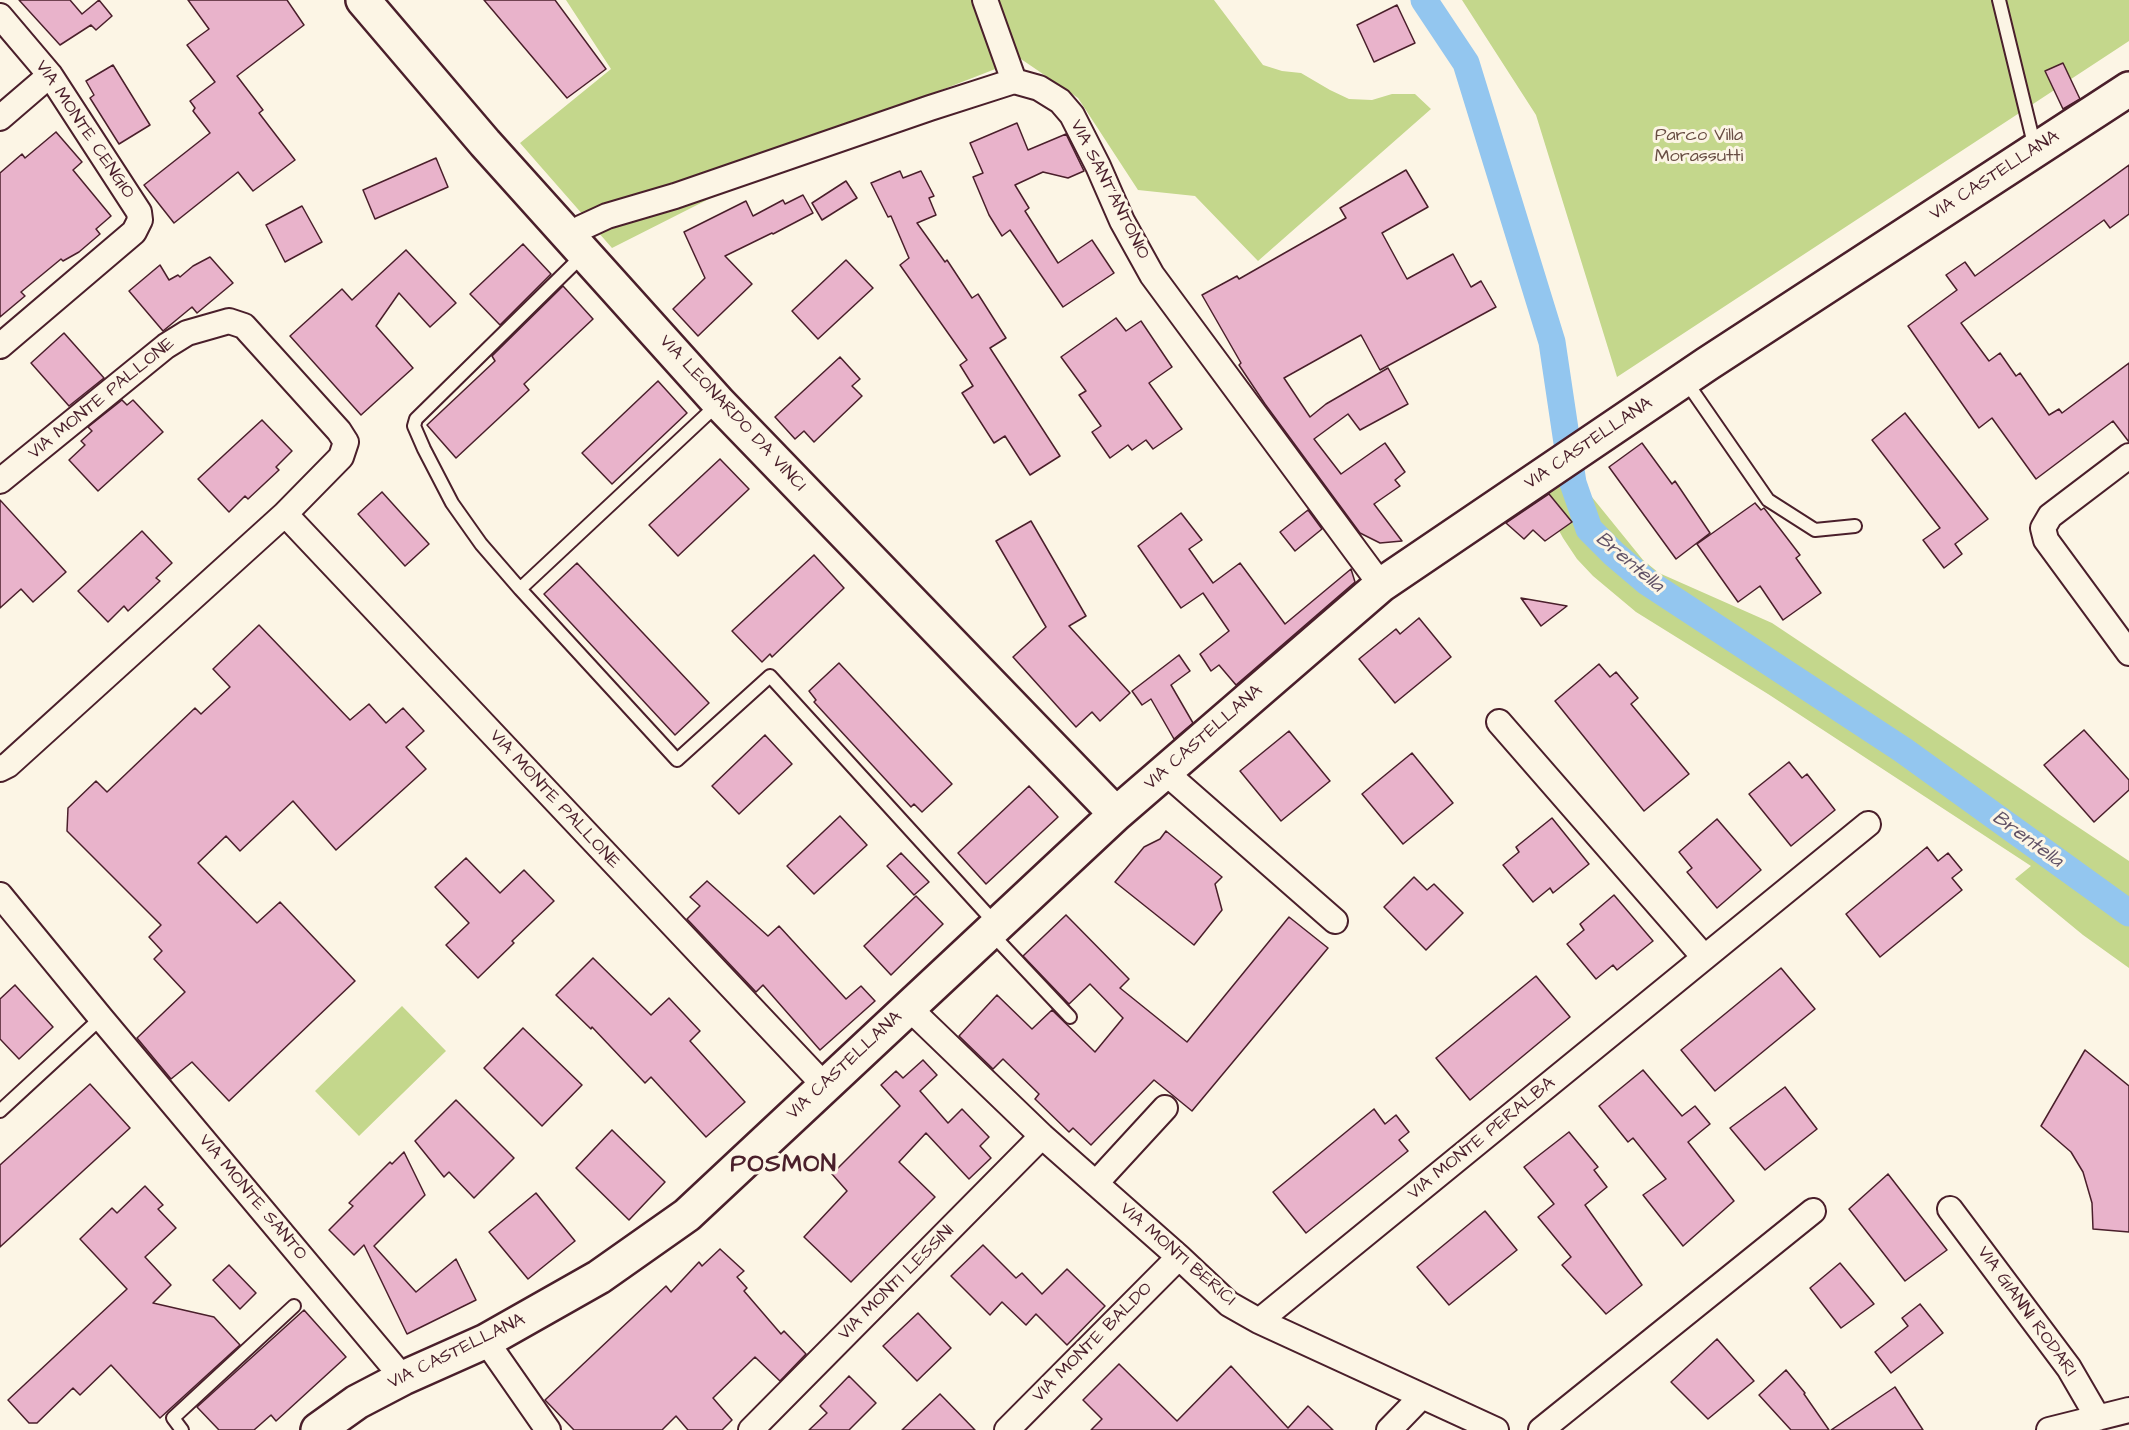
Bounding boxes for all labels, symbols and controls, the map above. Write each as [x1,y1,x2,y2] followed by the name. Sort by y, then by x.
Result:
[30,57,138,203] street label: VIA MONTE CENGIO
[1065,117,1153,263] street label: VIA SANT'ANTONIO
[1655,125,1743,168] park label: Parco Villa Morassutti
[1926,126,2064,226] street label: VIA CASTELLANA
[654,331,810,497] street label: VIA LEONARDO DA VINCI
[24,333,180,465] street label: VIA MONTE PALLONE
[1521,393,1657,495] street label: VIA CASTELLANA
[1590,528,1668,598] water label: Brentella
[1140,681,1268,795] street label: VIA CASTELLANA
[484,726,624,874] street label: VIA MONTE PALLONE
[1987,806,2067,874] water label: Brentella
[783,1007,907,1125] street label: VIA CASTELLANA
[1404,1073,1560,1205] street label: VIA MONTE PERALBA
[193,1131,311,1265] street label: VIA MONTE SANTO
[731,1152,837,1180] district label: POSMON
[1115,1199,1239,1311] street label: VIA MONTI BERICI
[835,1221,959,1345] street label: VIA MONTI LESSINI
[1972,1243,2080,1381] street label: VIA GIANNI RODARI
[1029,1279,1157,1407] street label: VIA MONTE BALDO
[385,1309,529,1395] street label: VIA CASTELLANA

